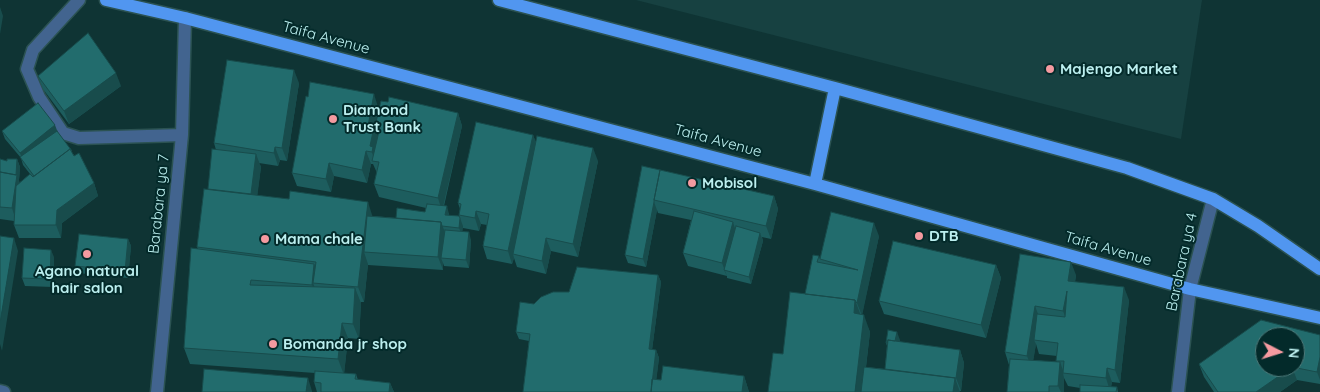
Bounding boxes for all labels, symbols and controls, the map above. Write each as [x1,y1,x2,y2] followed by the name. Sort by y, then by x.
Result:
[280,18,372,58] street label: Taifa Avenue
[1060,60,1178,78] place label: Majengo Market
[1044,63,1056,75] marker: Majengo Market
[343,101,421,136] place label: Diamond Trust Bank
[327,113,339,125] marker: Diamond Trust Bank
[672,121,764,161] street label: Taifa Avenue
[145,153,173,255] street label: Barabara ya 7
[702,174,757,192] place label: Mobisol
[686,177,698,189] marker: Mobisol
[1163,211,1201,313] street label: Barabara ya 4
[929,227,959,245] place label: DTB
[1062,228,1154,270] street label: Taifa Avenue
[275,230,363,248] place label: Mama chale
[913,230,925,242] marker: DTB
[259,233,271,245] marker: Mama chale
[81,248,93,260] marker: Agano natural hair salon
[35,262,139,297] place label: Agano natural hair salon
[1255,327,1305,377] north arrow
[283,335,407,353] place label: Bomanda jr shop
[267,338,279,350] marker: Bomanda jr shop
[1285,347,1303,359] text: N

